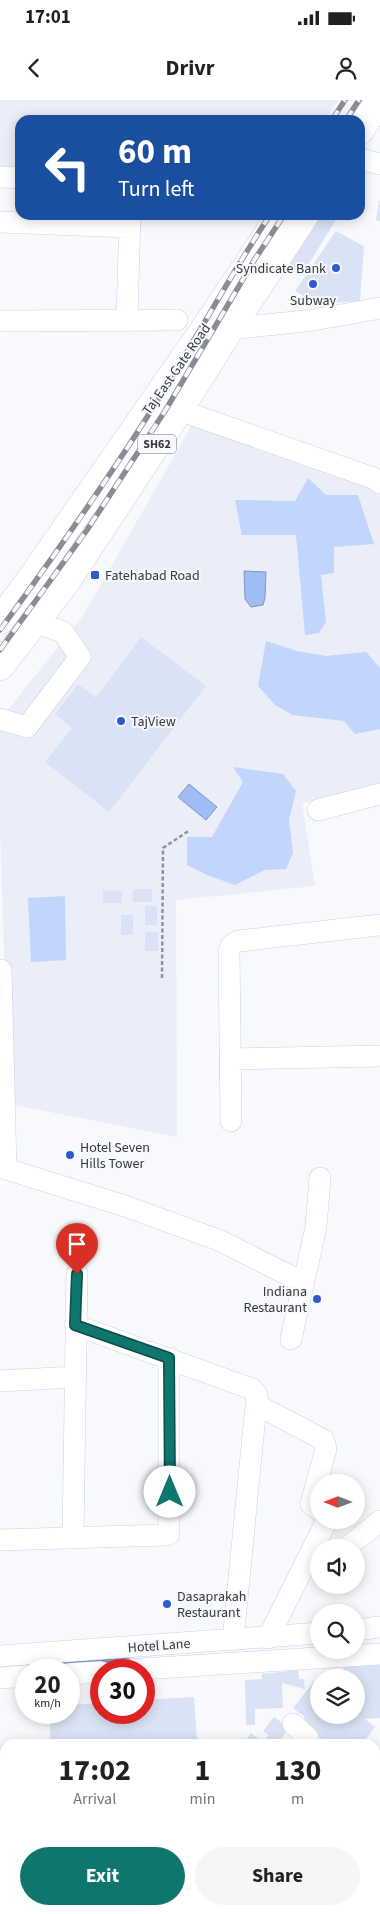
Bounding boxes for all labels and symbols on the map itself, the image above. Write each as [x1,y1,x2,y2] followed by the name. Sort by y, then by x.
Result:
[236,259,326,279] place label: Syndicate Bank
[330,262,342,274] marker: Syndicate Bank
[307,278,319,290] marker: Subway
[290,291,337,311] place label: Subway
[138,320,216,419] street label: Taj East Gate Road
[138,434,176,454] road number: SH62
[105,566,200,586] place label: Fatehabad Road
[89,569,101,581] marker: Fatehabad Road
[131,712,176,732] place label: TajView
[115,715,127,727] marker: TajView
[80,1138,150,1174] place label: Hotel Seven Hills Tower
[64,1149,76,1161] marker: Hotel Seven Hills Tower
[56,1223,98,1274] pin
[244,1282,307,1318] place label: Indiana Restaurant
[311,1293,323,1305] marker: Indiana Restaurant
[143,1465,195,1517] position arrow
[310,1474,365,1529] north arrow
[177,1587,246,1623] place label: Dasaprakah Restaurant
[161,1598,173,1610] marker: Dasaprakah Restaurant
[127,1634,191,1658] street label: Hotel Lane
[90,1659,155,1724] speed limit sign: 30

